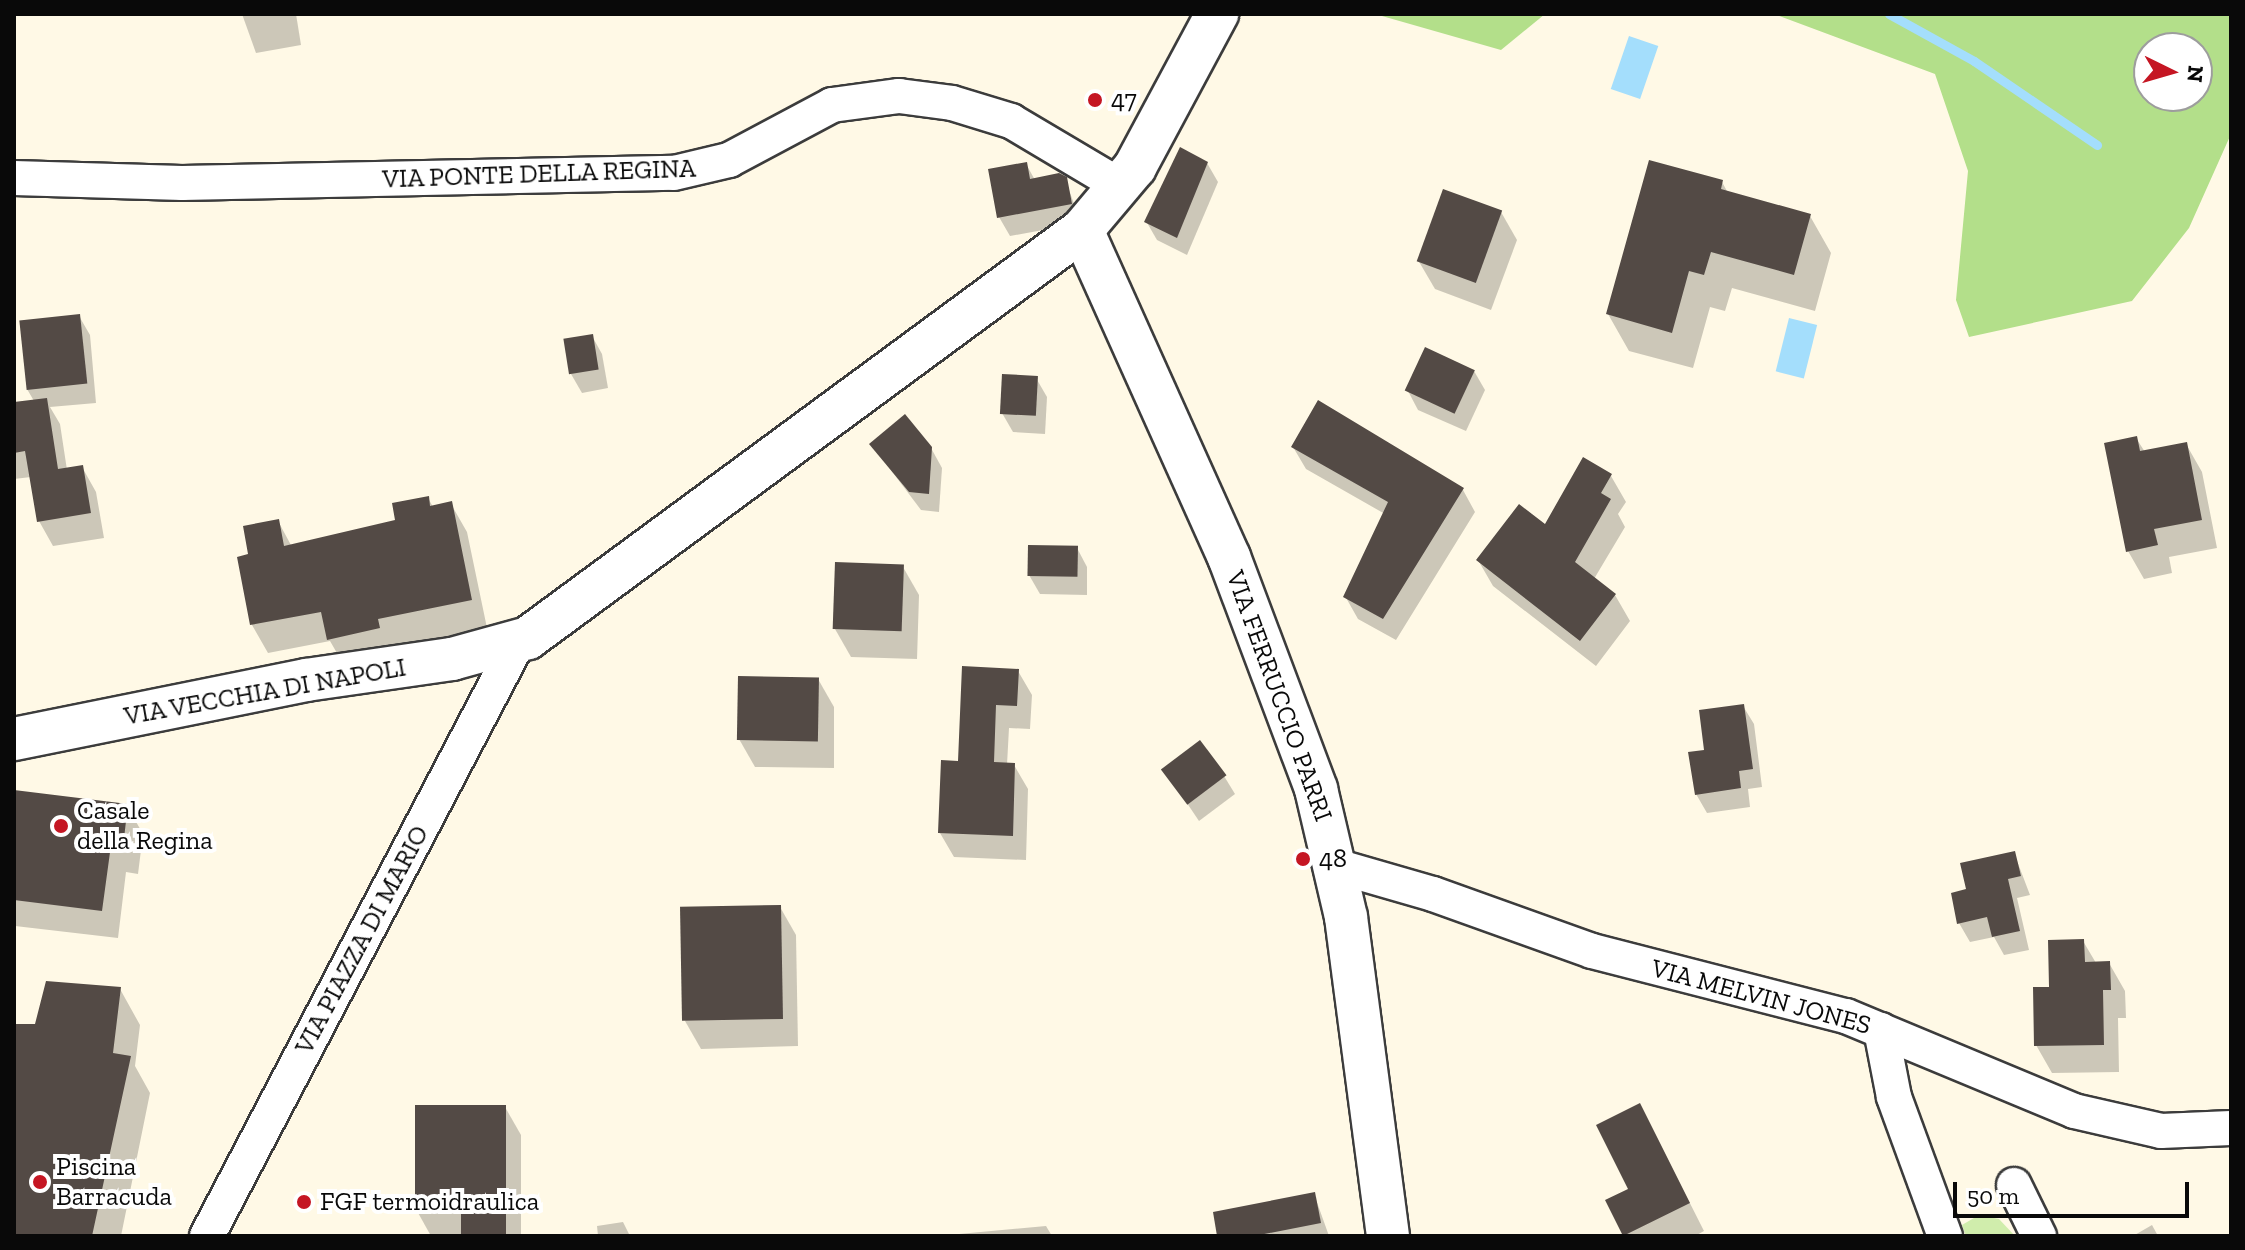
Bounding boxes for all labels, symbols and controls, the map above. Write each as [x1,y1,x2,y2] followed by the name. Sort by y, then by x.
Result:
[2133,32,2213,112] north arrow
[2181,64,2210,83] text: N
[1111,84,1137,116] place label: 47
[1086,91,1104,109] marker: 47
[381,153,697,195] street label: VIA PONTE DELLA REGINA
[1219,566,1339,826] street label: VIA FERRUCCIO PARRI
[120,652,410,732] street label: VIA VECCHIA DI NAPOLI
[77,795,213,856] place label: Casale della Regina
[52,817,70,835] marker: Casale della Regina
[288,820,436,1060] street label: VIA PIAZZA DI MARIO
[1319,843,1347,875] place label: 48
[1294,850,1312,868] marker: 48
[1647,952,1875,1042] street label: VIA MELVIN JONES
[56,1151,172,1212] place label: Piscina Barracuda
[1957,1166,2193,1216] scale bar
[31,1173,49,1191] marker: Piscina Barracuda
[1967,1181,2019,1210] text: 50 m
[320,1186,540,1218] place label: FGF termoidraulica
[295,1193,313,1211] marker: FGF termoidraulica

